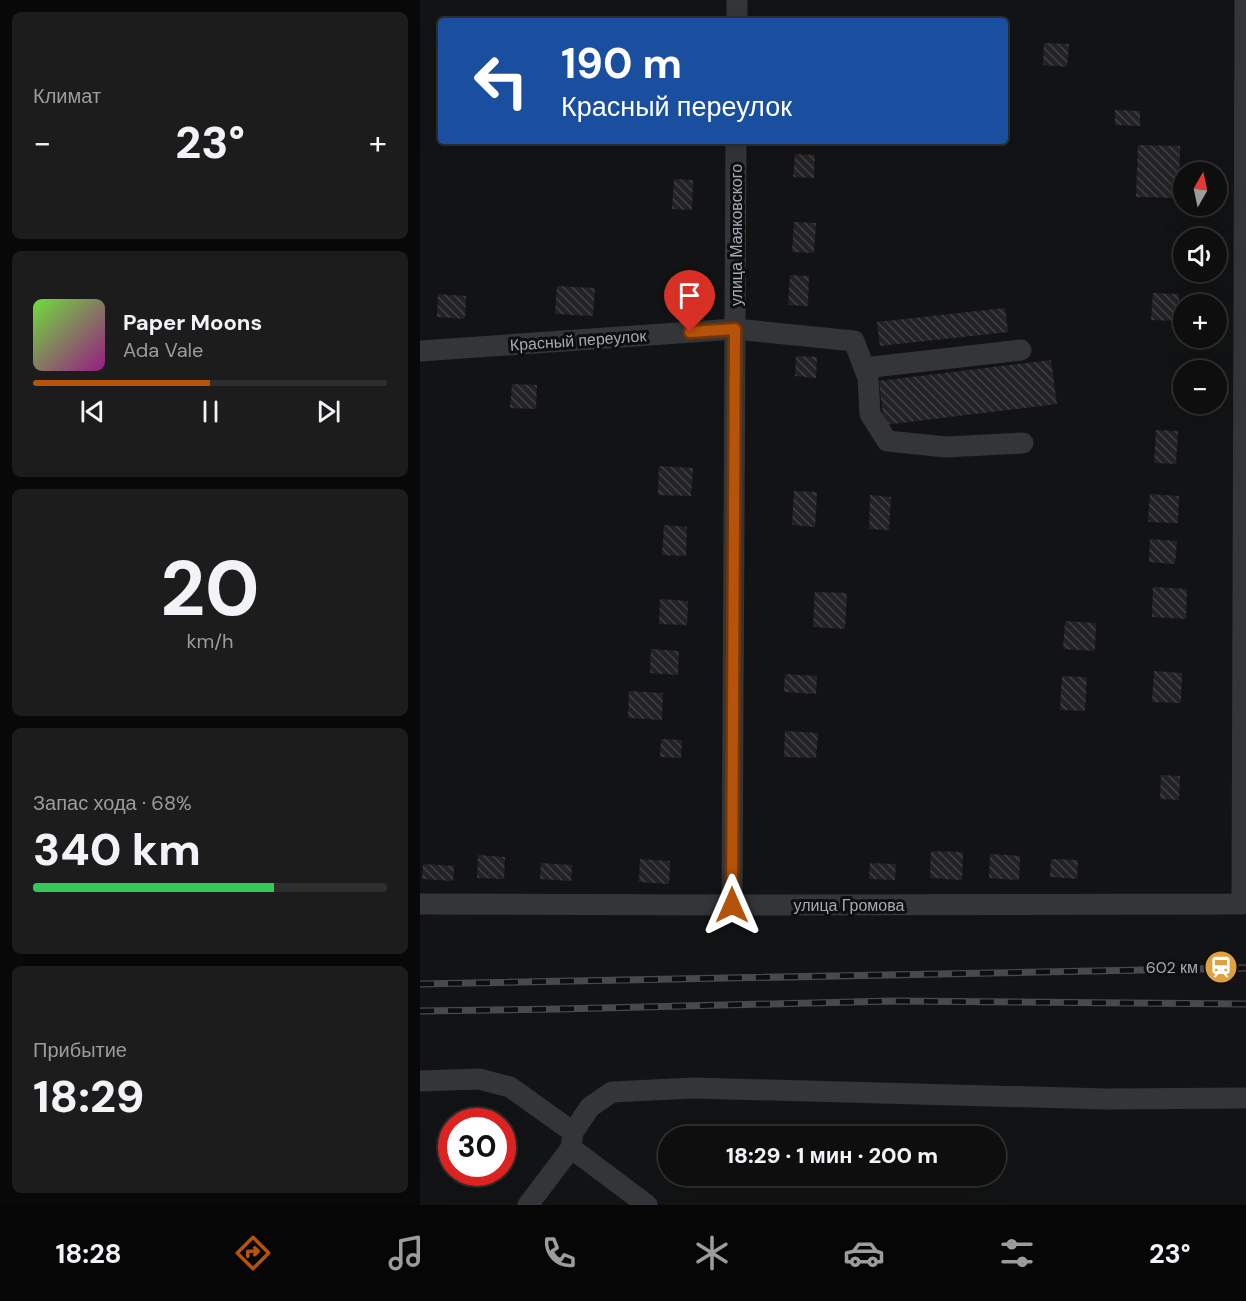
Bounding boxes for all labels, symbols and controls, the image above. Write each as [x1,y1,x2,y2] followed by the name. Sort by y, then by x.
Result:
[561,36,682,91] text: 190 m
[462,42,540,120] icon: left
[33,83,101,109] text: Климат
[561,89,792,124] text: Красный переулок
[175,113,245,172] text: 23°
[33,121,51,164] text: −
[369,121,387,164] text: +
[1173,162,1227,216] north arrow
[1173,162,1227,414] map controls
[726,164,747,306] street label: улица Маяковского
[1173,228,1227,282] button: sound
[664,270,715,332] pin
[673,279,706,312] icon: arrive
[1173,294,1227,348] button: +
[123,308,262,337] text: Paper Moons
[509,325,648,356] street label: Красный переулок
[123,337,203,363] text: Ada Vale
[1173,360,1227,414] button: −
[76,395,109,428] icon: previous
[194,395,227,428] icon: pause
[312,395,345,428] icon: next
[160,538,260,639] text: 20
[186,628,234,654] text: km/h
[33,790,192,816] text: Запас хода · 68%
[33,820,201,879] text: 340 km
[700,873,764,937] position arrow
[794,895,905,916] street label: улица Громова
[1203,949,1239,985] station icon: 602 км
[1146,957,1198,978] place label: 602 км
[33,1037,127,1063] text: Прибытие
[33,1067,144,1126] text: 18:29
[438,1108,516,1186] speed limit sign: 30
[726,1141,938,1170] text: 18:29 · 1 мин · 200 m
[232,1232,274,1274] icon: directions
[385,1232,427,1274] icon: music
[538,1232,580,1274] icon: phone
[691,1232,733,1274] icon: climate
[843,1232,885,1274] icon: car
[996,1232,1038,1274] icon: filters
[55,1236,122,1271] text: 18:28
[1149,1236,1191,1271] text: 23°

